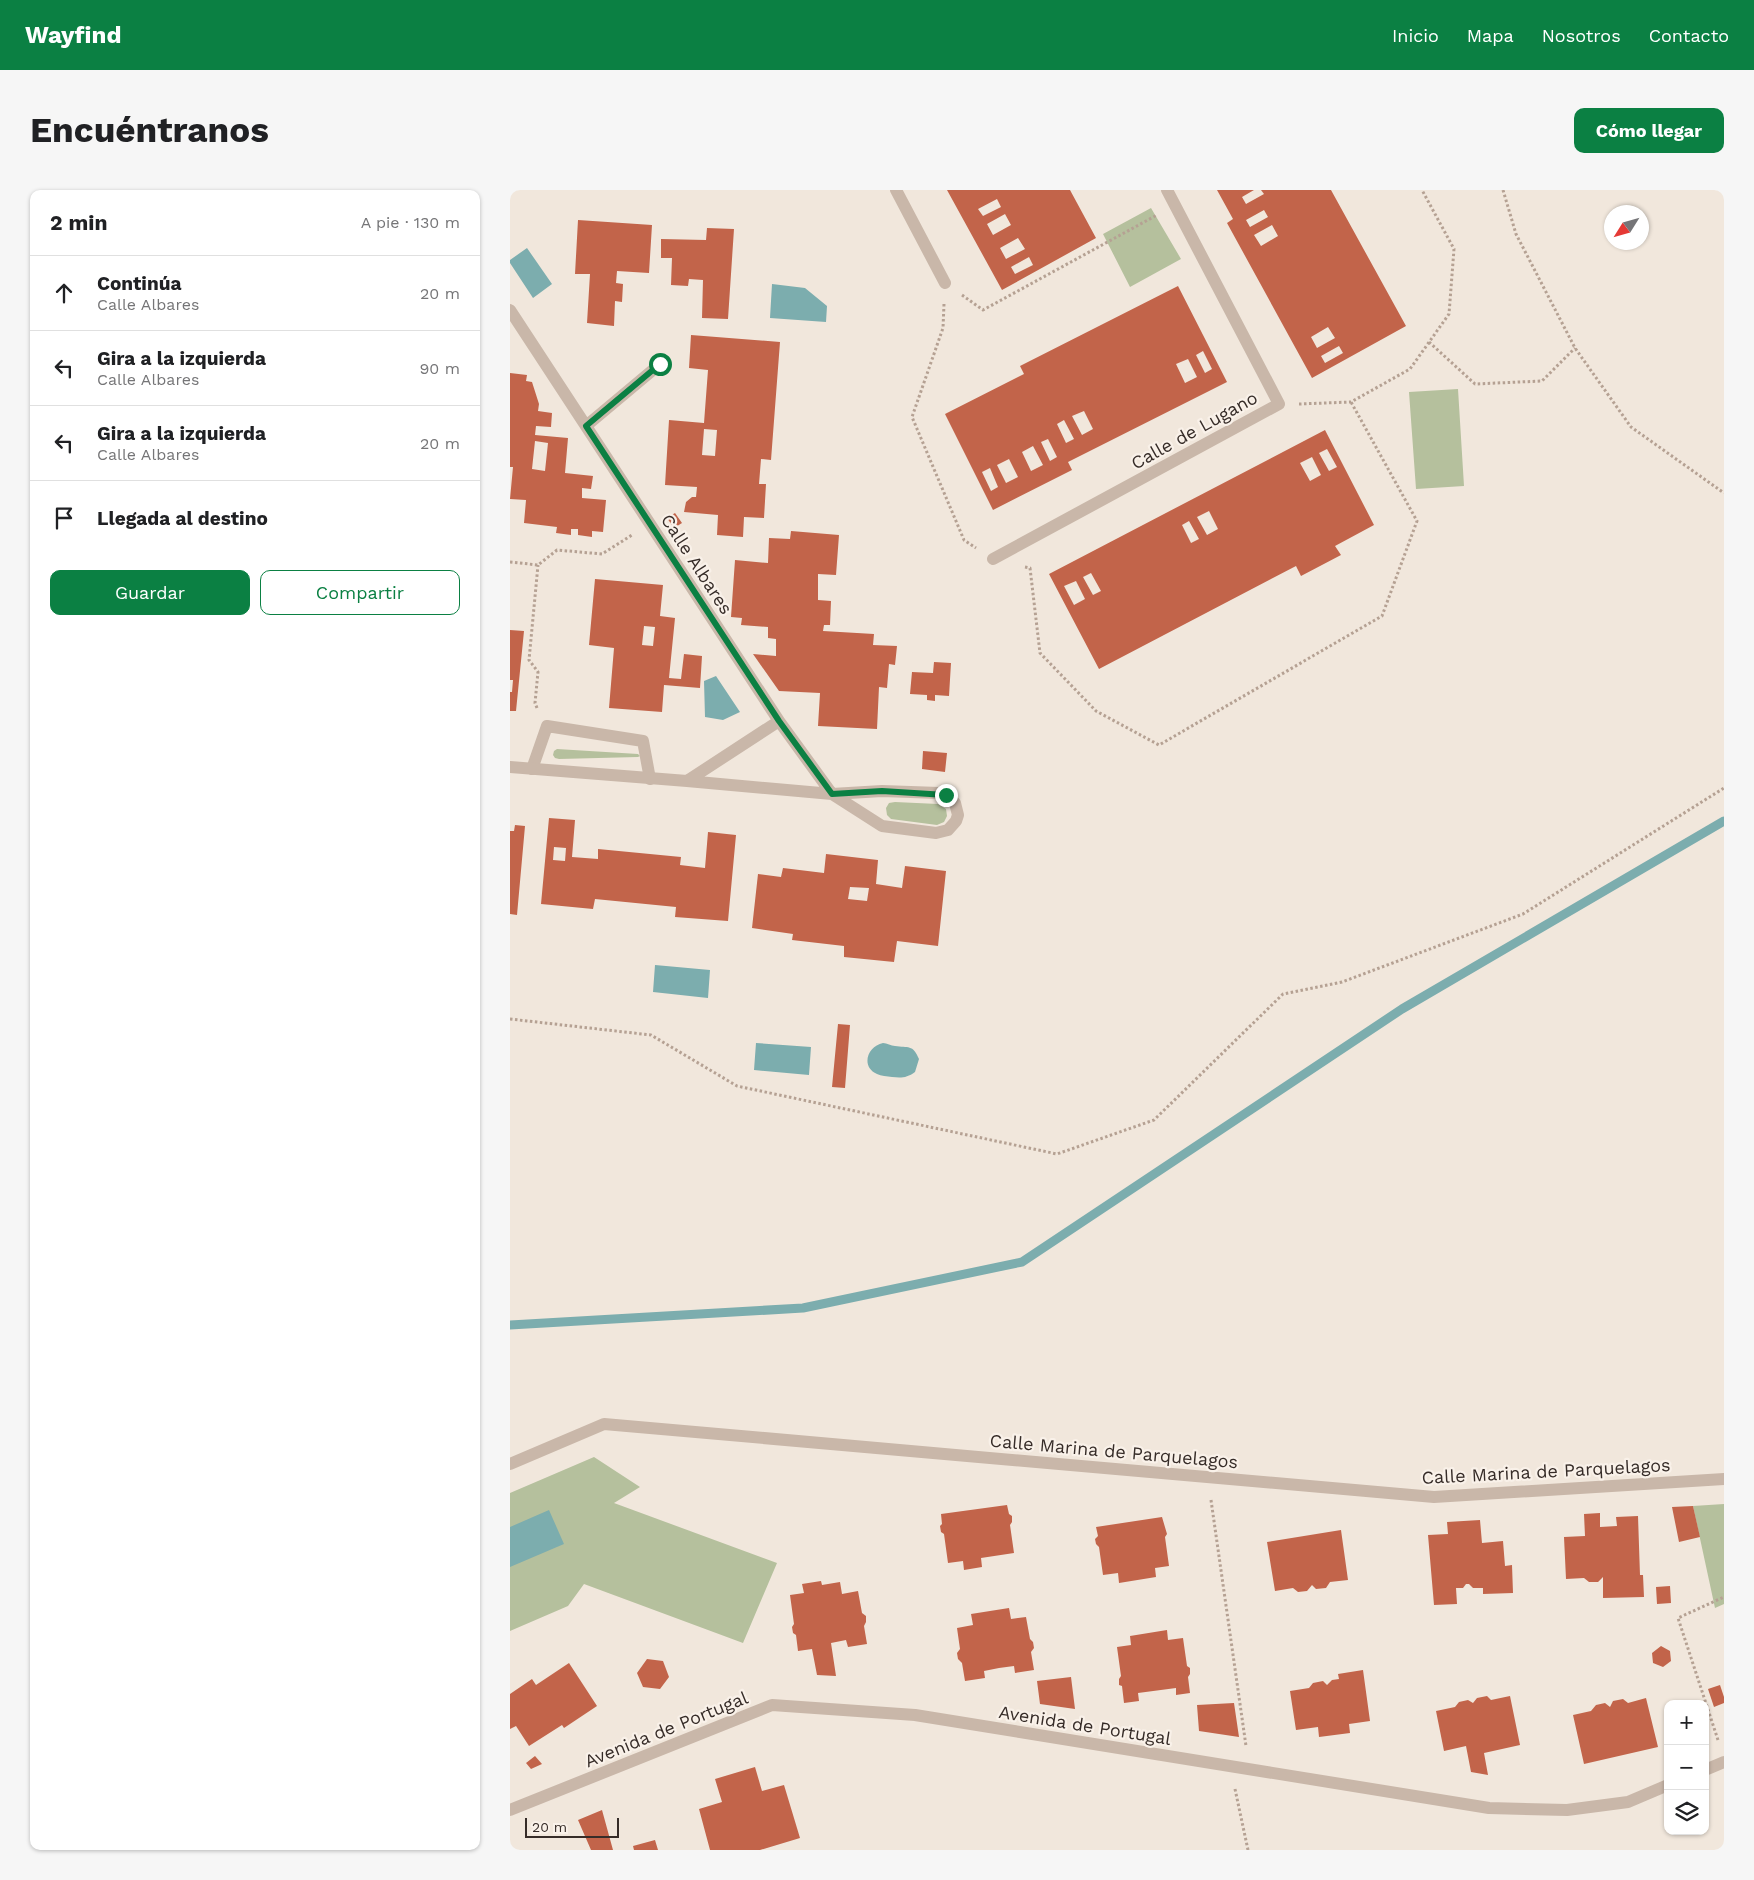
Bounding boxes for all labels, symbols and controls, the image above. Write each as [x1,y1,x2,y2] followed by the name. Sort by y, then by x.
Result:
[25,21,121,49] text: Wayfind
[1392,25,1439,46] text: Inicio
[1467,25,1514,46] text: Mapa
[1542,25,1621,46] text: Nosotros
[1649,25,1729,46] text: Contacto
[1574,108,1724,153] button: Cómo llegar
[30,109,269,151] text: Encuéntranos
[1604,205,1649,250] north arrow
[50,210,107,235] text: 2 min
[361,213,460,232] text: A pie · 130 m
[97,272,181,295] text: Continúa
[50,279,78,307] icon: ahead
[420,284,460,303] text: 20 m
[97,295,199,314] text: Calle Albares
[97,347,266,370] text: Gira a la izquierda
[649,353,672,376] route start
[50,354,78,382] icon: left
[419,359,460,378] text: 90 m
[97,370,199,389] text: Calle Albares
[1127,387,1261,473] street label: Calle de Lugano
[97,422,266,445] text: Gira a la izquierda
[50,429,78,457] icon: left
[420,434,460,453] text: 20 m
[97,445,199,464] text: Calle Albares
[50,504,78,532] icon: arrive
[97,507,268,530] text: Llegada al destino
[657,510,737,618] street label: Calle Albares
[50,570,250,615] button: Guardar
[260,570,460,615] button: Compartir
[935,784,958,807] route end
[989,1430,1239,1472] street label: Calle Marina de Parquelagos
[1421,1454,1671,1488] street label: Calle Marina de Parquelagos
[581,1686,751,1771] street label: Avenida de Portugal
[1664,1700,1709,1835] map controls
[1664,1700,1709,1745] button: +
[997,1701,1173,1749] street label: Avenida de Portugal
[1664,1745,1709,1790] button: −
[1664,1790,1709,1835] button: layers
[525,1815,619,1838] scale bar
[532,1819,567,1835] text: 20 m

